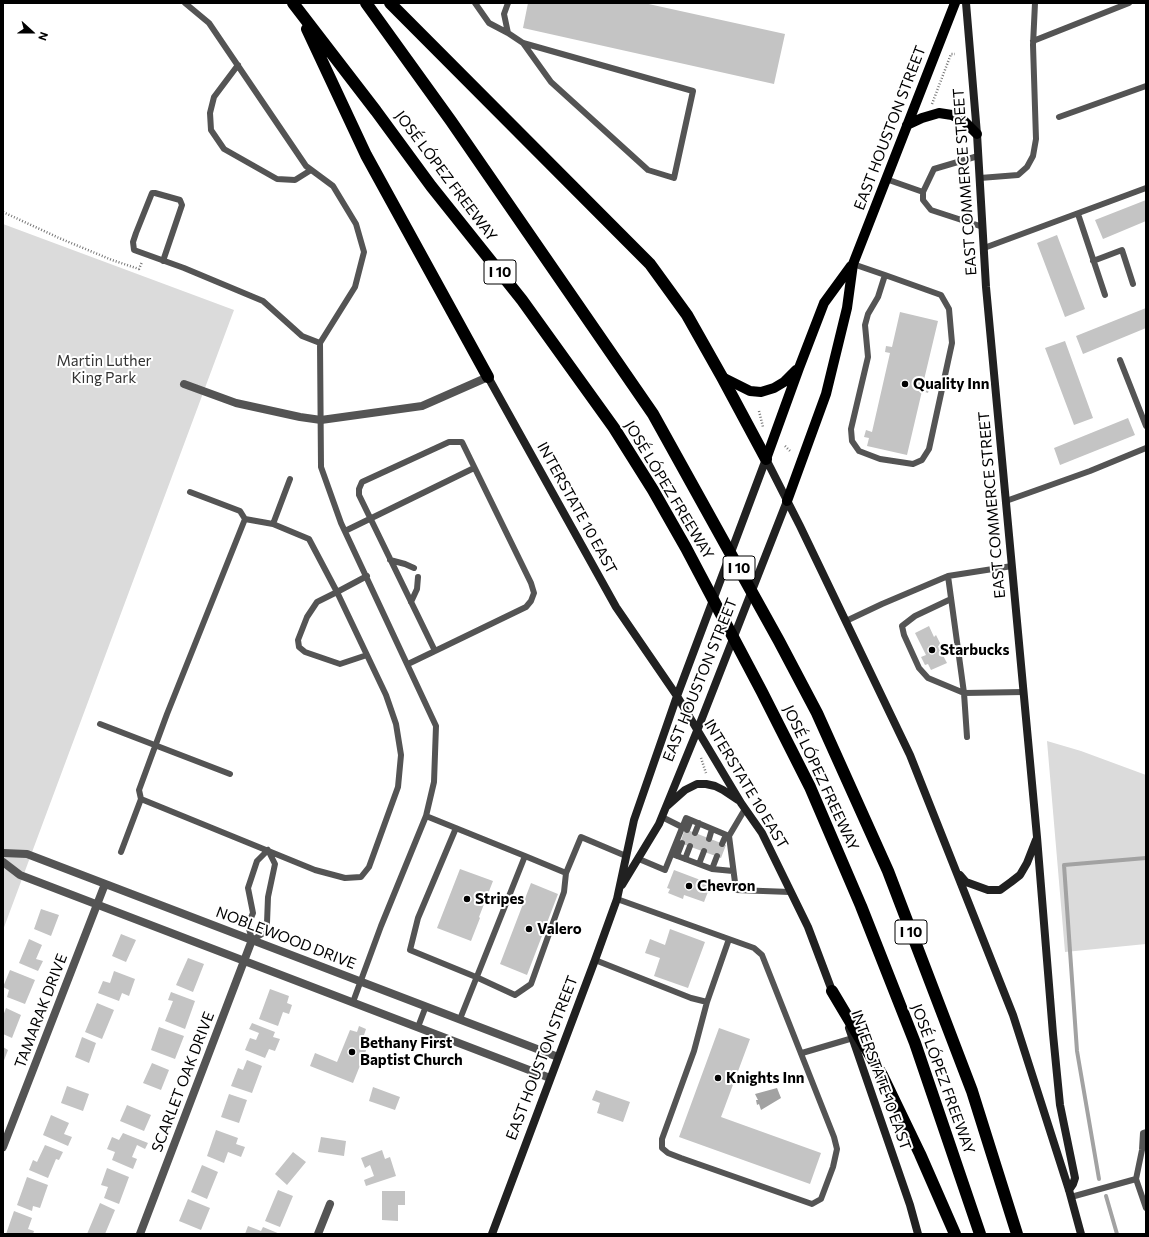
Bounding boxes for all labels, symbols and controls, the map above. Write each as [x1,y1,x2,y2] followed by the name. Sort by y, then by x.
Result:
[12,12,52,52] north arrow
[36,30,51,43] text: N
[850,43,930,213] street label: EAST HOUSTON STREET
[949,88,981,276] street label: EAST COMMERCE STREET
[391,107,501,245] street label: JOSÉ LÓPEZ FREEWAY
[484,260,516,284] road number: I 10
[56,352,152,387] park label: Martin Luther King Park
[913,375,989,393] place label: Quality Inn
[900,379,910,389] marker: Quality Inn
[975,411,1009,599] street label: EAST COMMERCE STREET
[620,417,718,563] street label: JOSÉ LÓPEZ FREEWAY
[533,439,621,577] street label: INTERSTATE 10 EAST
[723,556,755,580] road number: I 10
[659,596,741,764] street label: EAST HOUSTON STREET
[940,641,1010,659] place label: Starbucks
[927,645,937,655] marker: Starbucks
[779,702,863,854] street label: JOSÉ LÓPEZ FREEWAY
[700,716,792,852] street label: INTERSTATE 10 EAST
[697,877,755,895] place label: Chevron
[684,881,694,891] marker: Chevron
[475,890,524,908] place label: Stripes
[462,894,472,904] marker: Stripes
[213,903,359,973] street label: NOBLEWOOD DRIVE
[537,920,582,938] place label: Valero
[895,920,927,944] road number: I 10
[524,924,534,934] marker: Valero
[11,951,71,1071] street label: TAMARAK DRIVE
[502,973,582,1143] street label: EAST HOUSTON STREET
[907,1001,979,1157] street label: JOSÉ LÓPEZ FREEWAY
[847,1007,915,1153] street label: INTERSTATE 10 EAST
[148,1009,218,1155] street label: SCARLET OAK DRIVE
[360,1034,463,1069] place label: Bethany First Baptist Church
[347,1047,357,1057] marker: Bethany First Baptist Church
[726,1069,805,1087] place label: Knights Inn
[713,1073,723,1083] marker: Knights Inn

